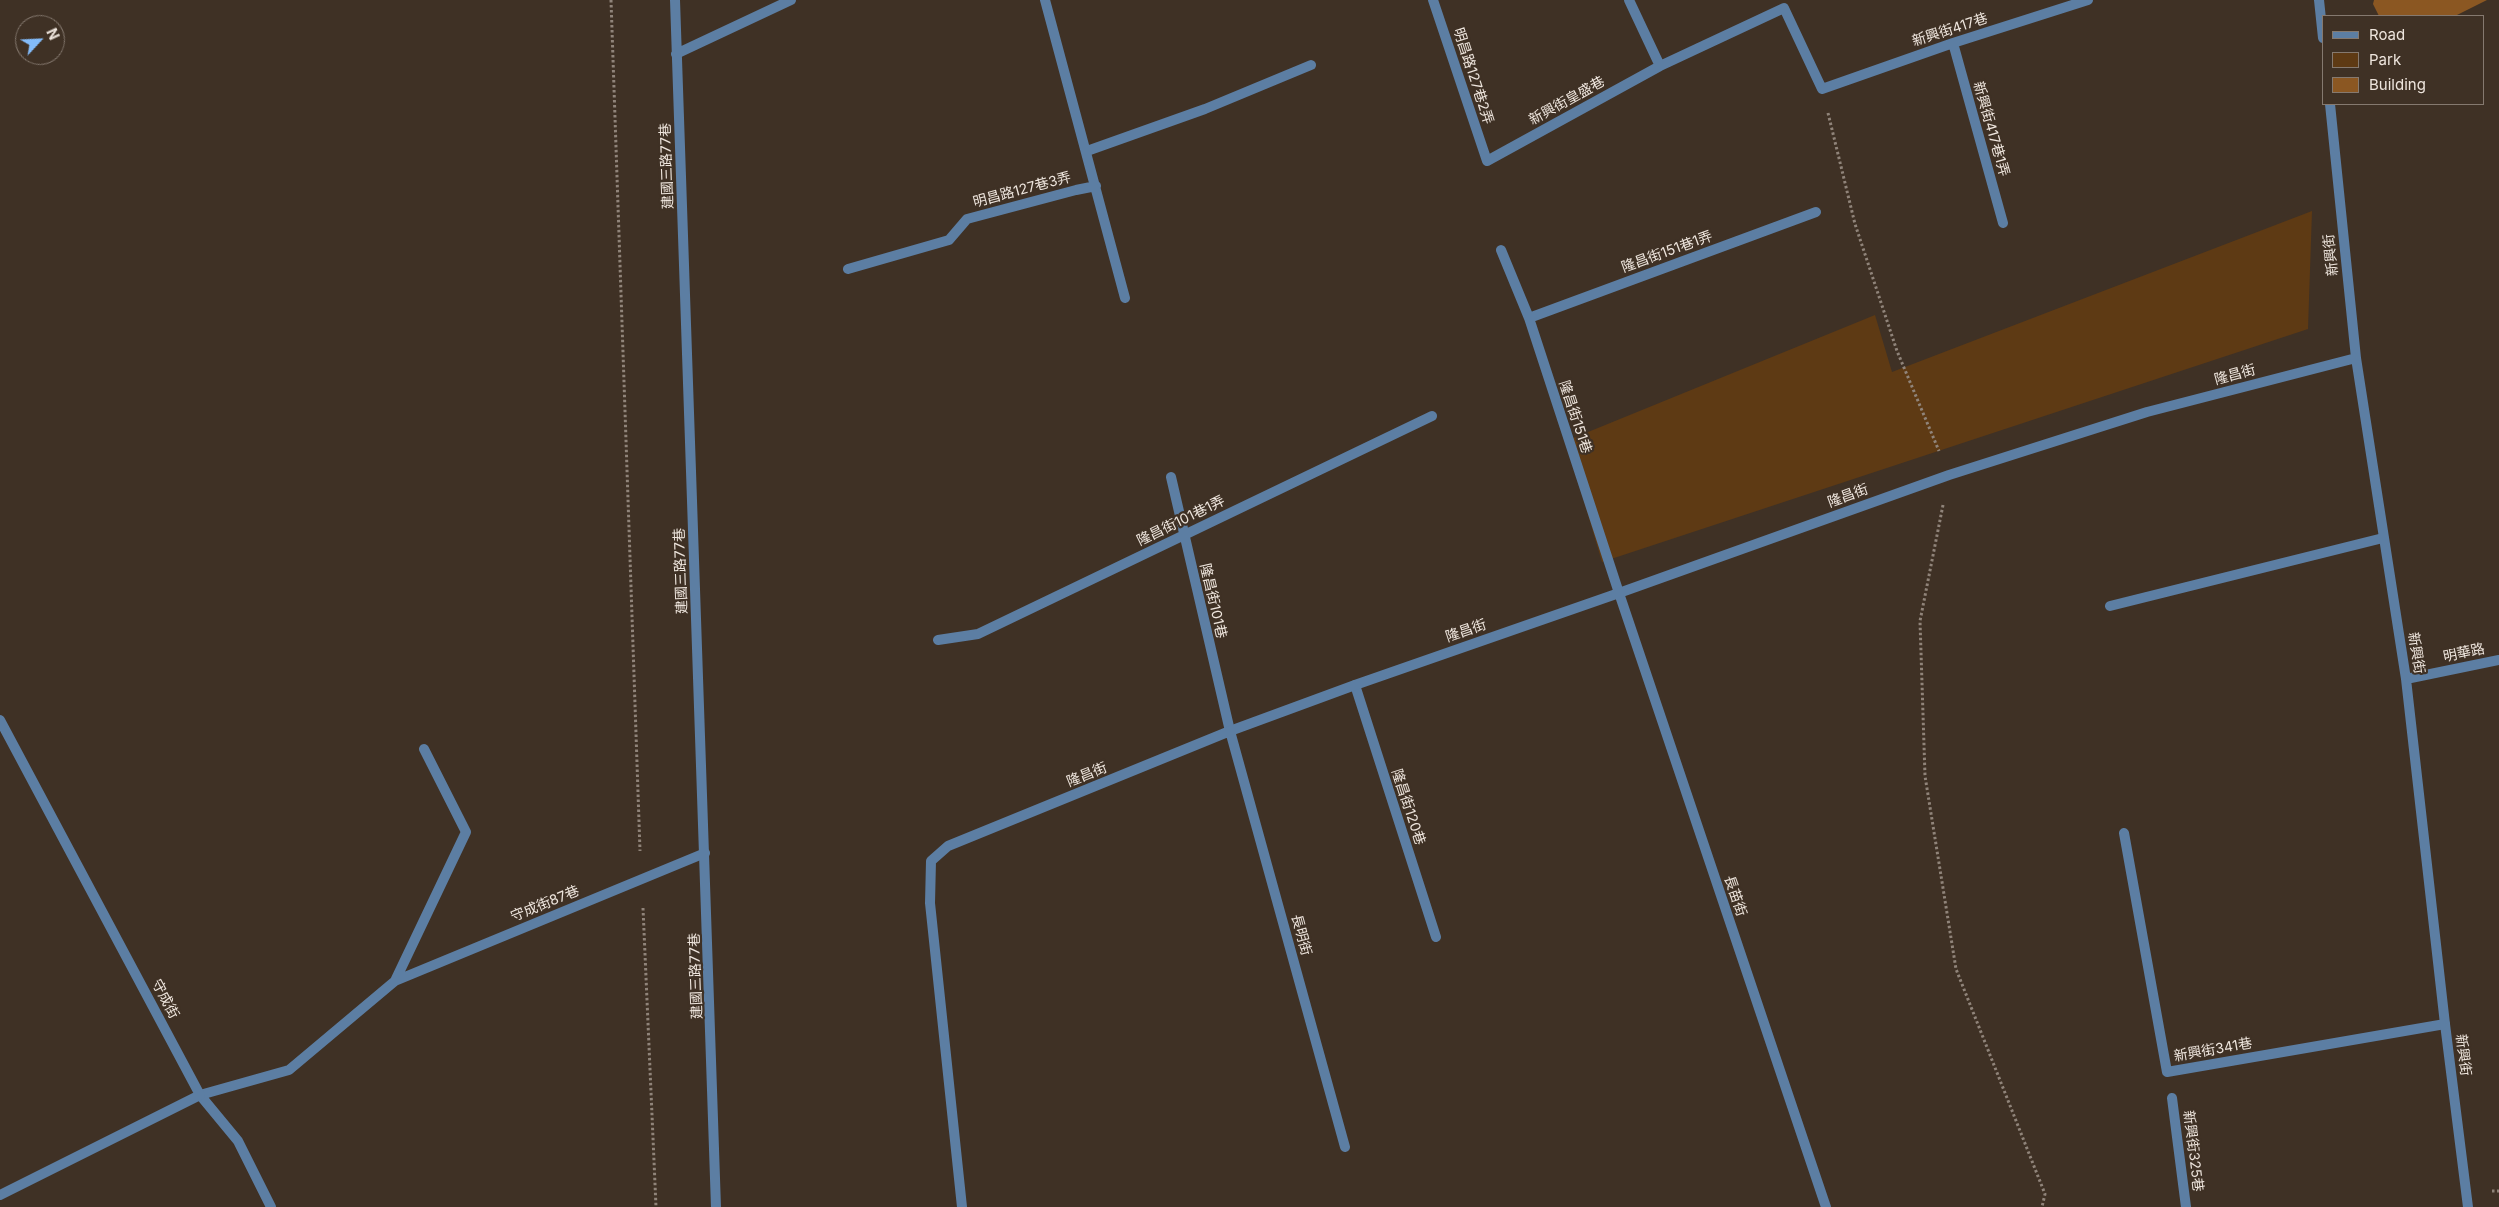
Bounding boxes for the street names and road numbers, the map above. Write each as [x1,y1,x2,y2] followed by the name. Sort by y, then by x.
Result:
[1910,10,1990,50] street label: 新興街417巷
[1449,26,1497,126] street label: 明昌路127巷2弄
[1526,73,1608,129] street label: 新興街皇盛巷
[1969,80,2013,178] street label: 新興街417巷1弄
[657,123,677,209] street label: 建國三路77巷
[971,169,1073,211] street label: 明昌路127巷3弄
[1619,228,1715,276] street label: 隆昌街151巷1弄
[2320,233,2342,277] street label: 新興街
[2213,361,2257,389] street label: 隆昌街
[1555,378,1595,456] street label: 隆昌街151巷
[1825,481,1871,511] street label: 隆昌街
[1134,492,1228,550] street label: 隆昌街101巷1弄
[671,528,691,614] street label: 建國三路77巷
[1196,562,1230,640] street label: 隆昌街101巷
[1443,616,1489,646] street label: 隆昌街
[2404,631,2428,675] street label: 新興街
[2442,640,2486,666] street label: 明華路
[1064,759,1110,791] street label: 隆昌街
[1388,767,1428,847] street label: 隆昌街120巷
[1720,873,1750,919] street label: 長苗街
[508,883,582,925] street label: 守成街87巷
[1287,913,1315,957] street label: 長明街
[686,933,706,1019] street label: 建國三路77巷
[148,977,182,1021] street label: 守成街
[2452,1033,2474,1077] street label: 新興街
[2173,1035,2253,1065] street label: 新興街341巷
[2180,1109,2206,1193] street label: 新興街325巷

